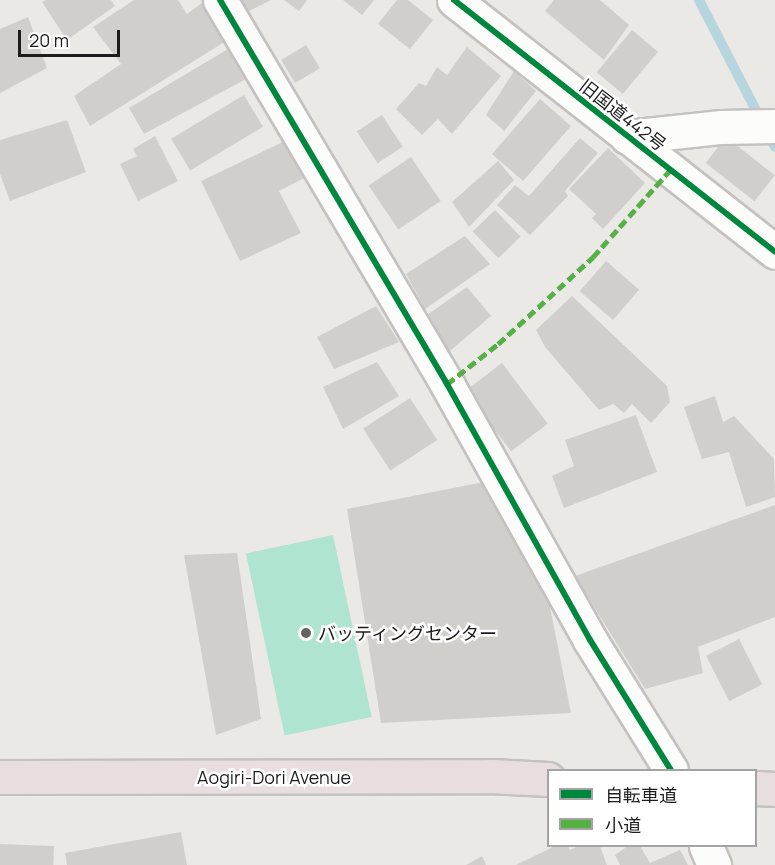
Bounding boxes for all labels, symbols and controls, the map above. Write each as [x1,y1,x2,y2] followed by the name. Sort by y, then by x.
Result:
[21,18,123,56] scale bar
[29,28,69,52] text: 20 m
[576,75,670,155] street label: 旧国道442号
[318,622,498,644] place label: バッティングセンター
[299,626,313,640] marker: バッティングセンター
[197,766,351,788] street label: Aogiri-Dori Avenue
[547,769,757,847] legend
[605,783,677,807] text: 自転車道
[605,813,641,837] text: 小道

